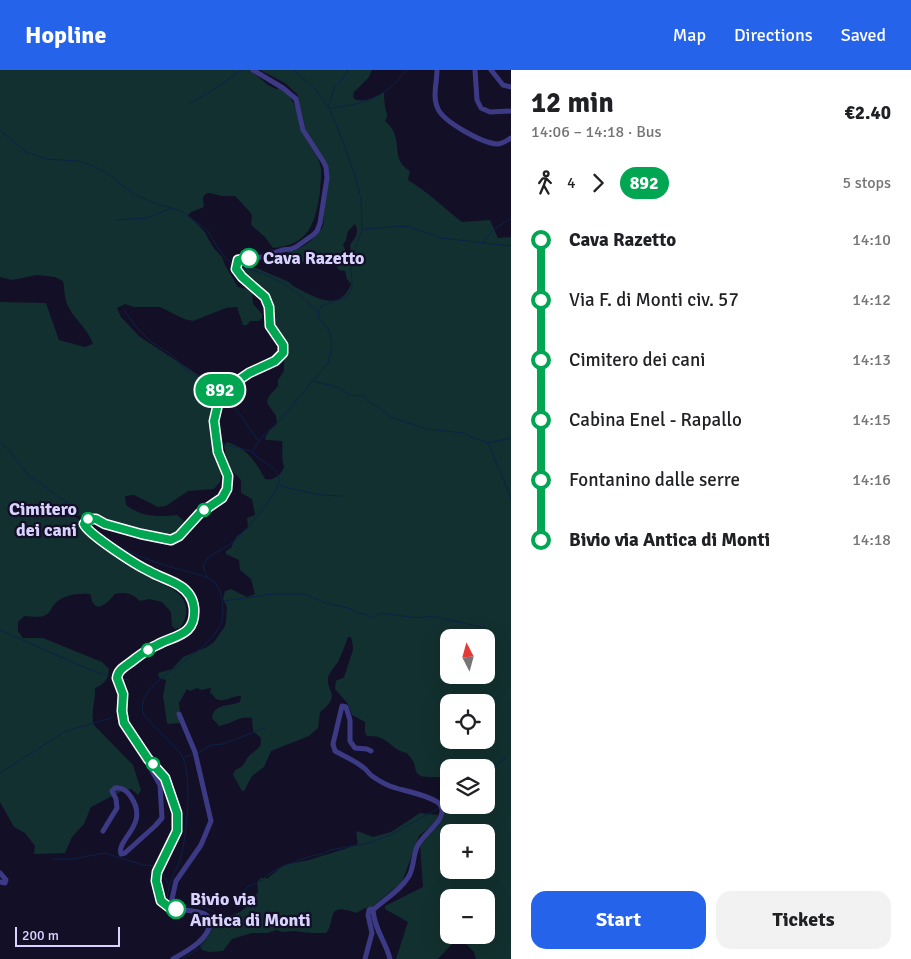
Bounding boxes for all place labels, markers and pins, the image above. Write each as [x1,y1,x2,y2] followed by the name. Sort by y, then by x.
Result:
[263,247,364,269] place label: Cava Razetto
[239,248,259,268] marker: Cava Razetto
[9,498,77,541] place label: Cimitero dei cani
[197,503,211,517] unlabelled marker
[81,512,95,526] marker: Cimitero dei cani
[141,643,155,657] unlabelled marker
[146,757,160,771] unlabelled marker
[190,888,311,931] place label: Bivio via Antica di Monti
[166,899,186,919] marker: Bivio via Antica di Monti

